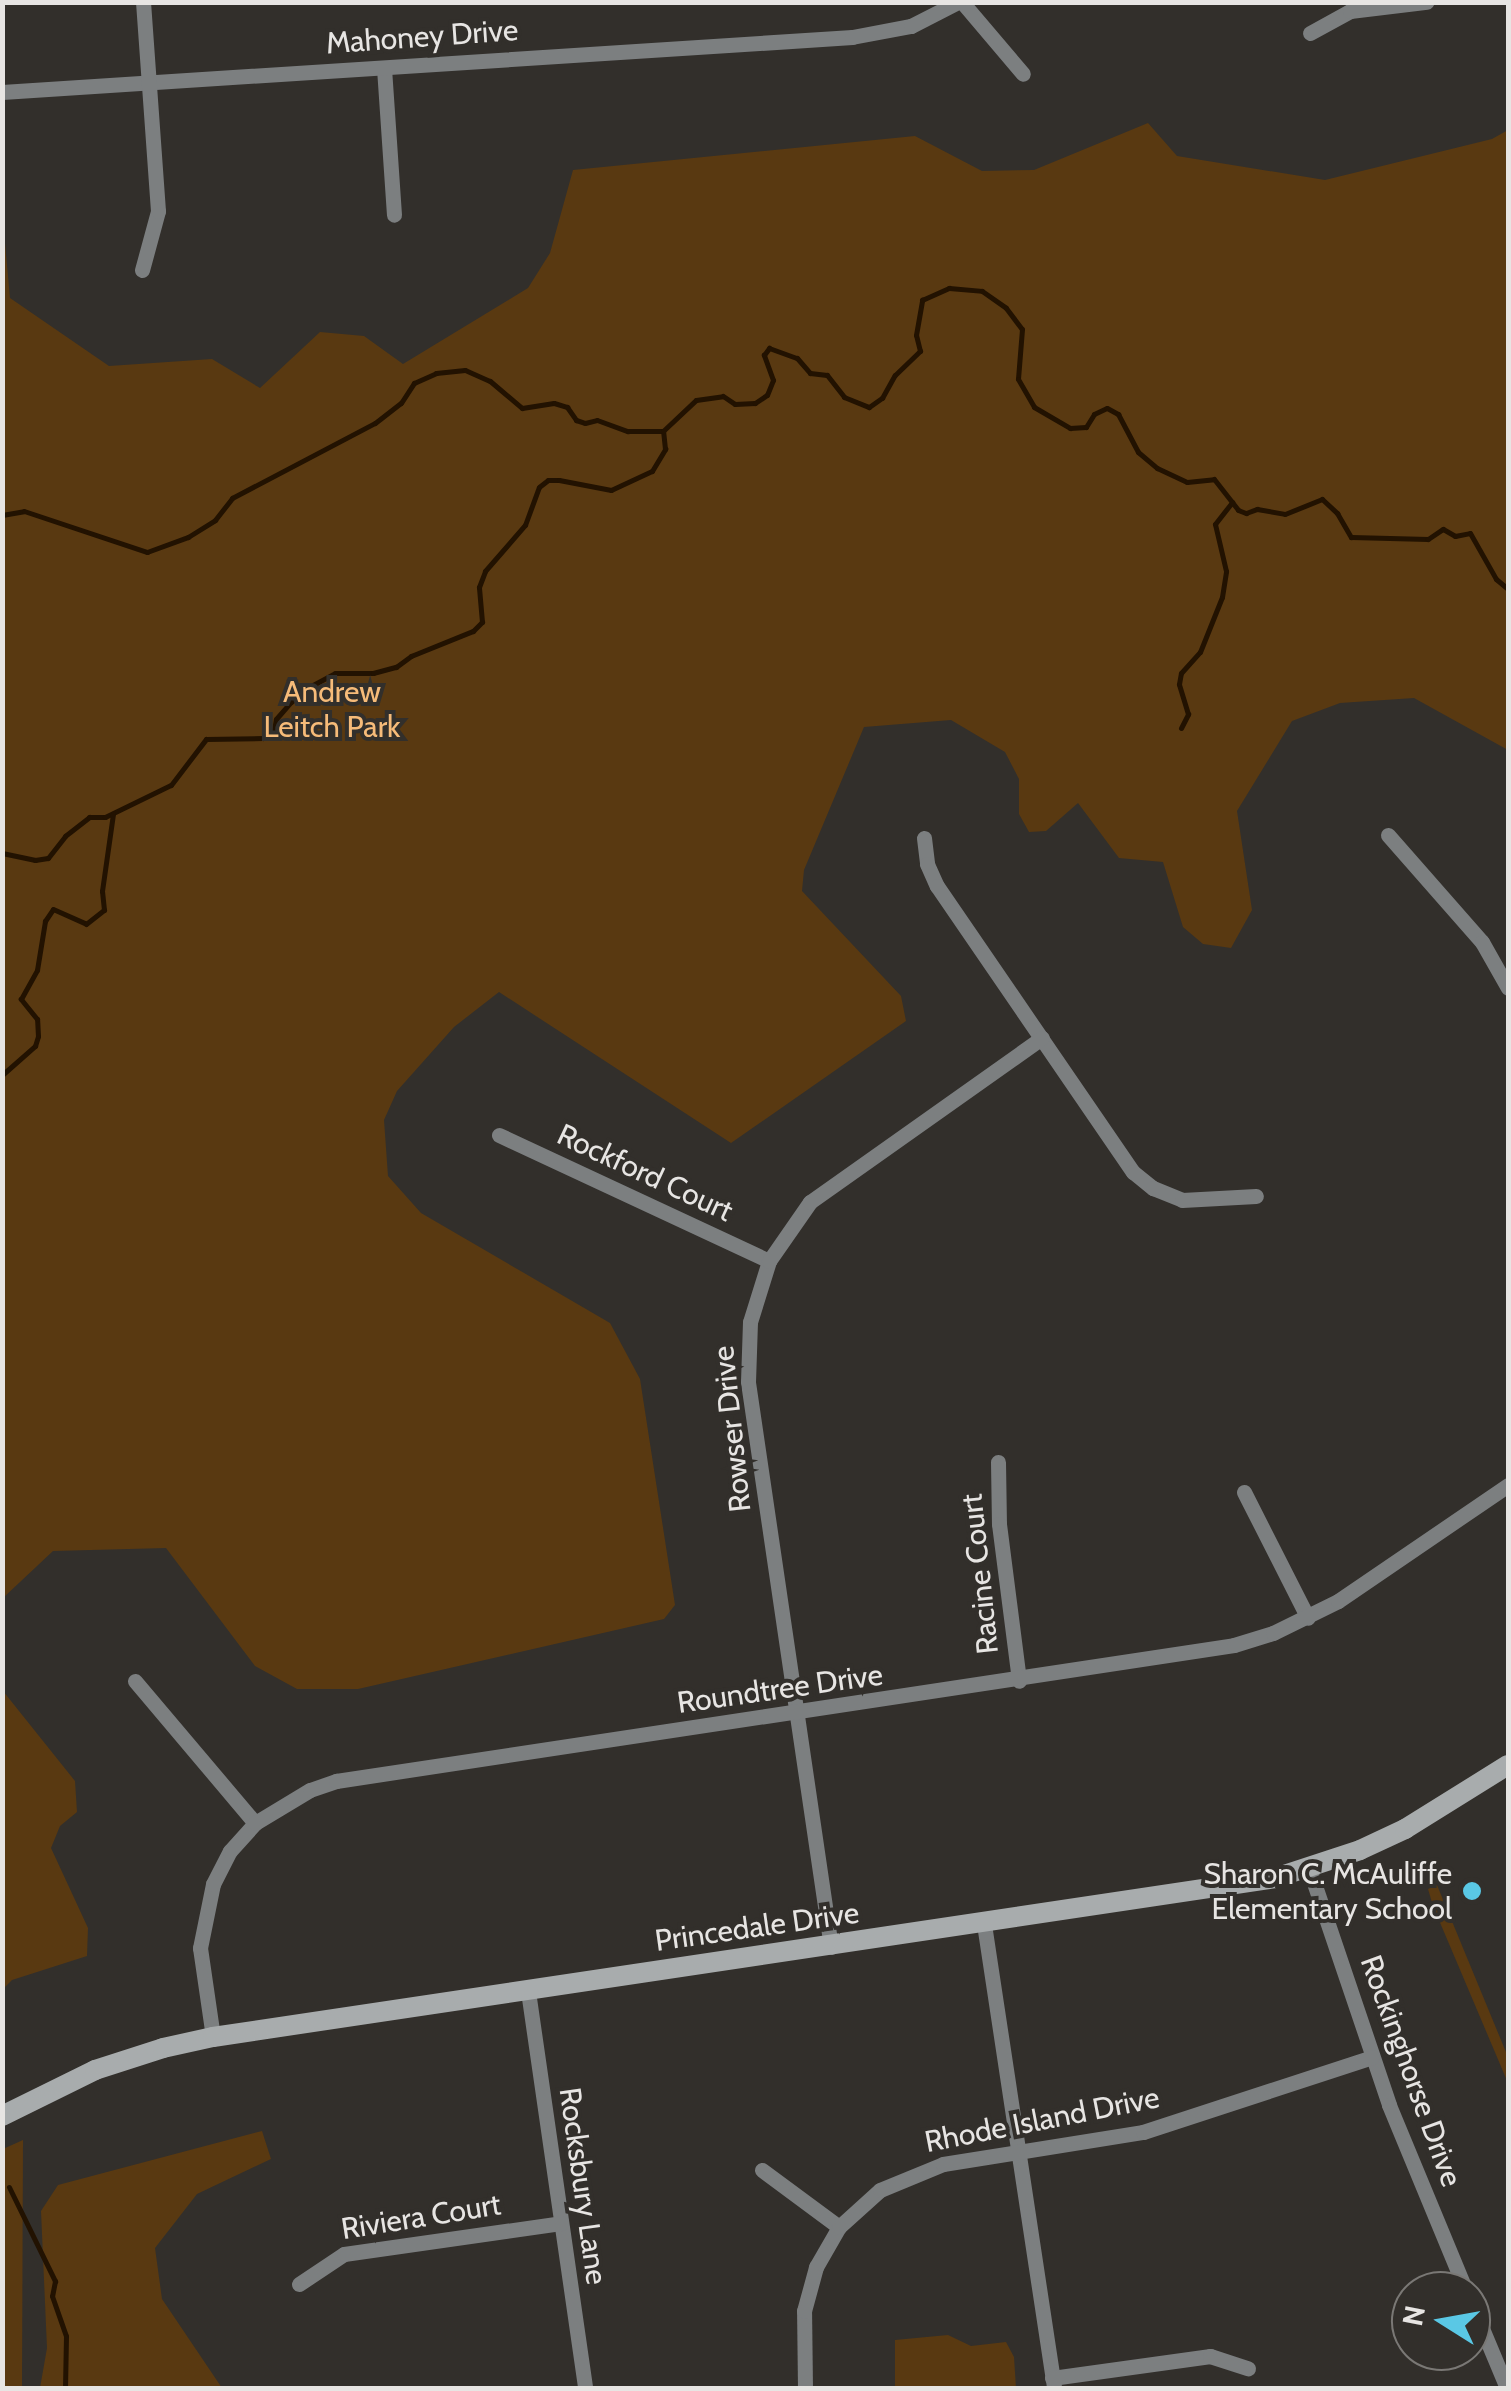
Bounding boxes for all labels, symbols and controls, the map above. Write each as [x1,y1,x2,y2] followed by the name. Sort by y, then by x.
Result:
[325,12,519,62] street label: Mahoney Drive
[263,674,401,744] park label: Andrew Leitch Park
[551,1117,739,1229] street label: Rockford Court
[705,1344,759,1514] street label: Rowser Drive
[954,1492,1006,1656] street label: Racine Court
[675,1657,885,1721] street label: Roundtree Drive
[1204,1856,1452,1926] place label: Sharon C. McAuliffe Elementary School
[1461,1880,1483,1902] marker: Sharon C. McAuliffe Elementary School
[653,1895,861,1959] street label: Princedale Drive
[1352,1951,1470,2191] street label: Rockinghorse Drive
[922,2080,1162,2160] street label: Rhode Island Drive
[551,2085,615,2287] street label: Rocksbury Lane
[339,2187,503,2247] street label: Riviera Court
[1391,2271,1491,2371] north arrow
[1395,2303,1432,2329] text: N

